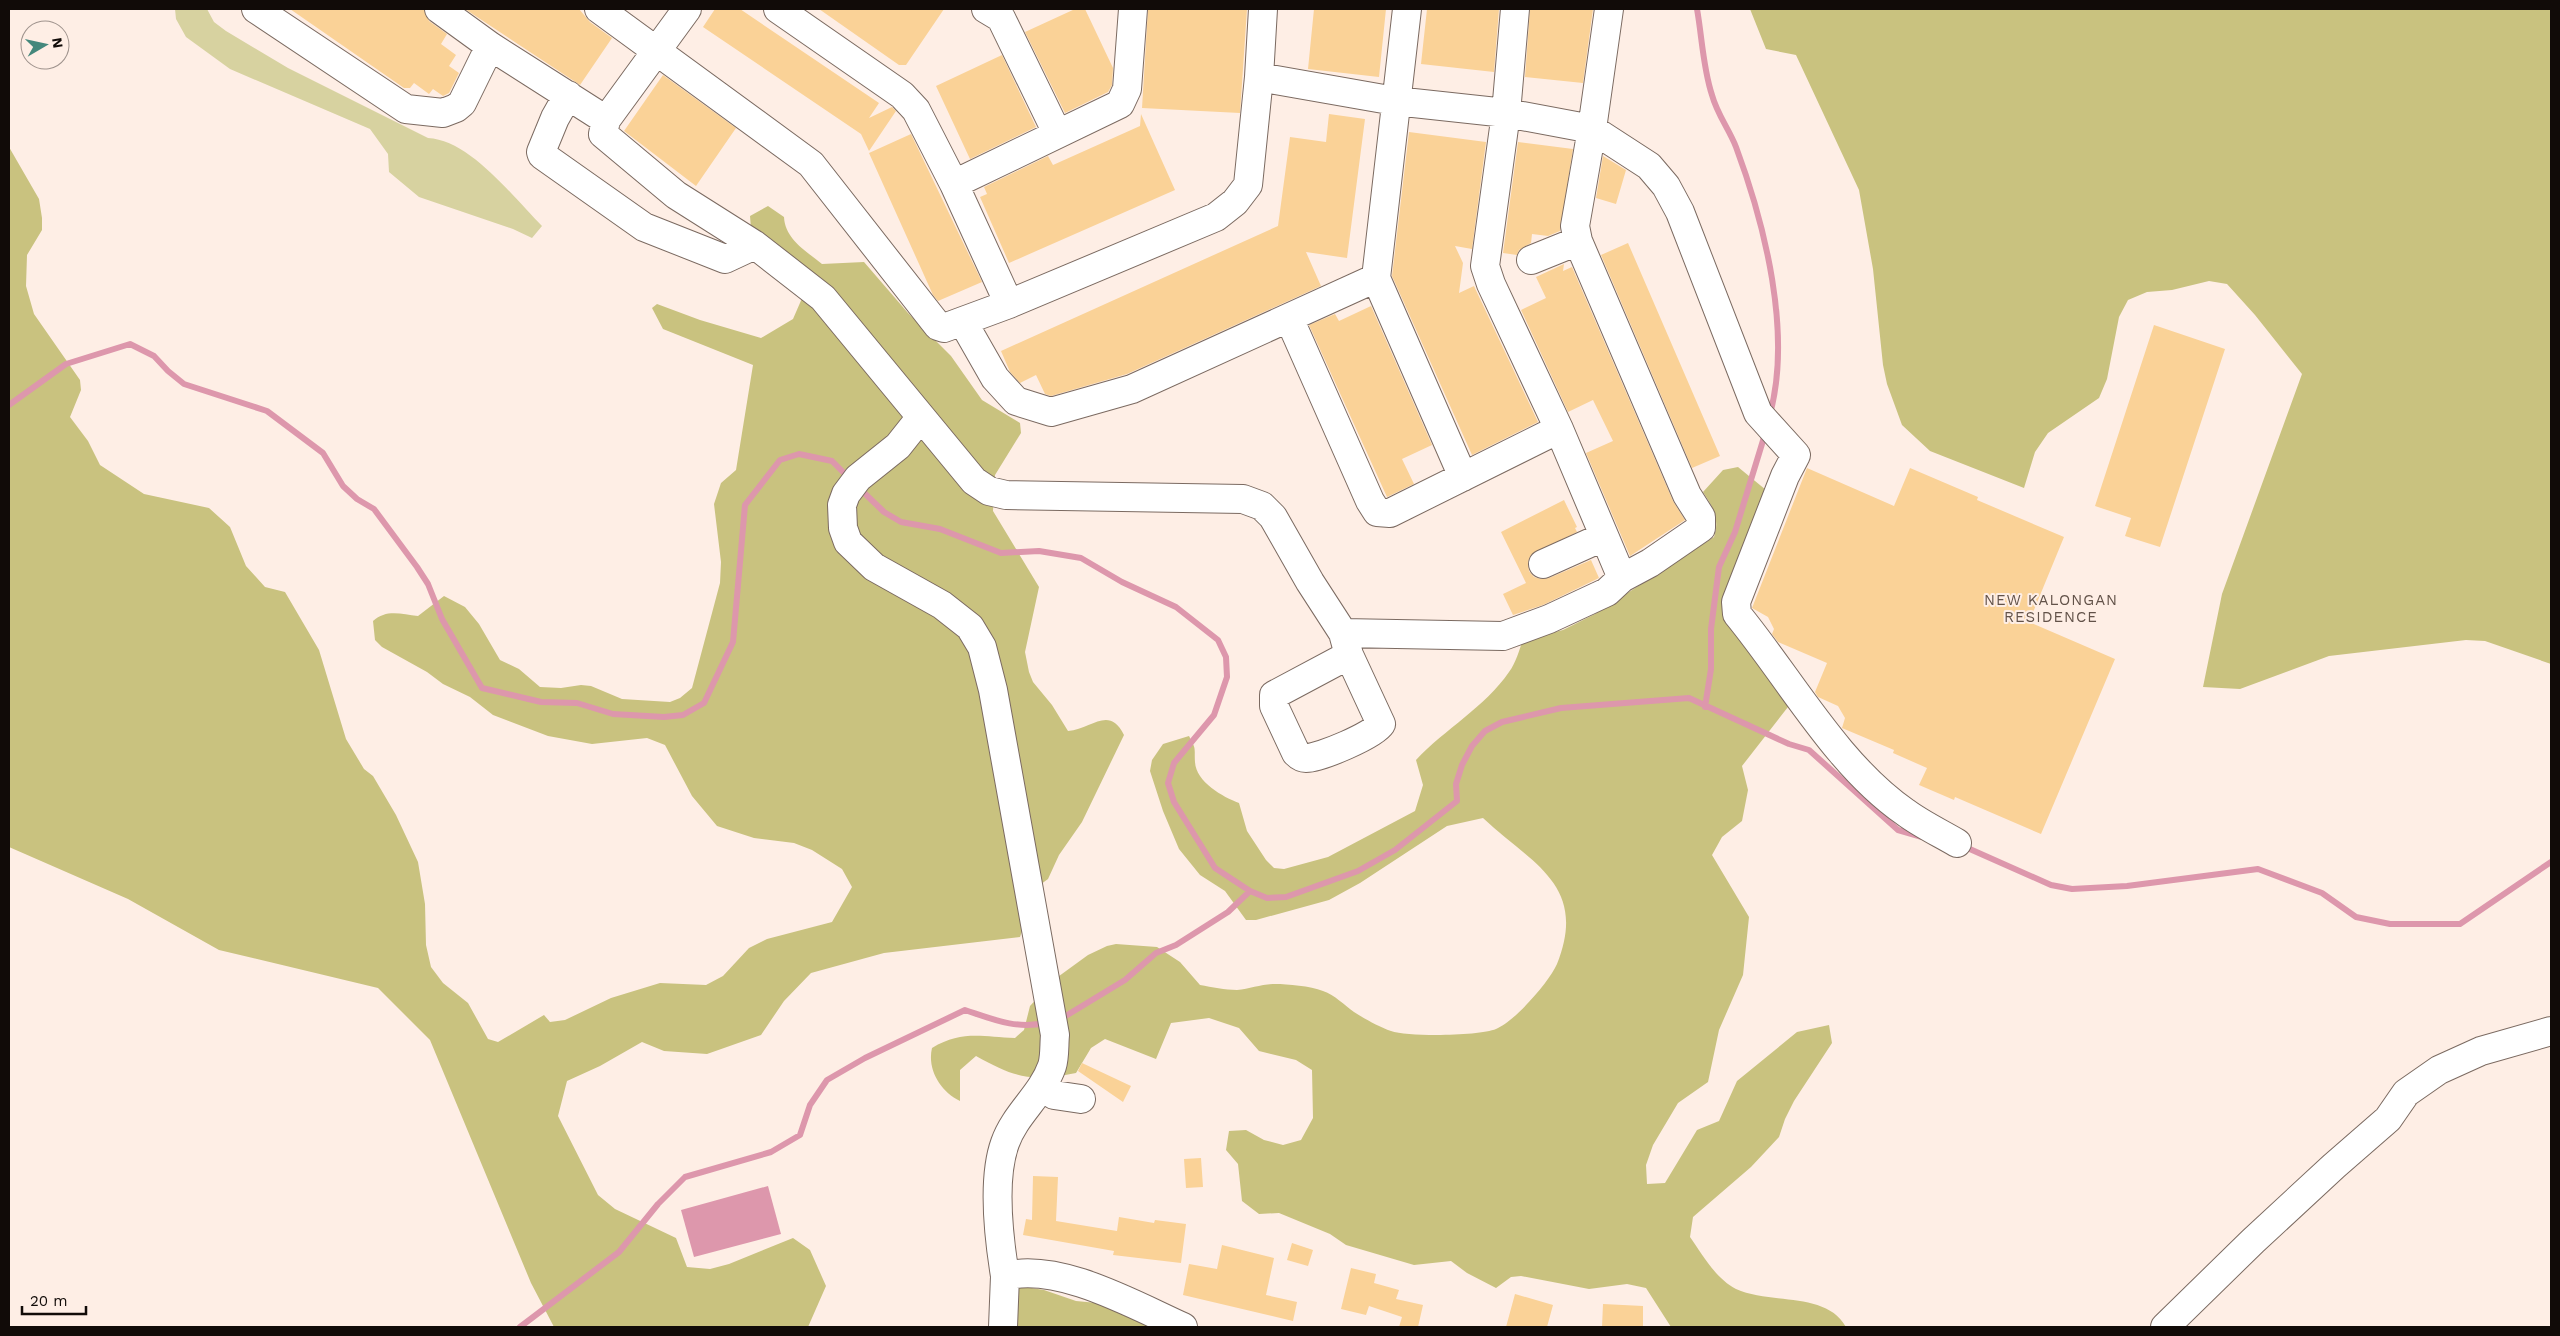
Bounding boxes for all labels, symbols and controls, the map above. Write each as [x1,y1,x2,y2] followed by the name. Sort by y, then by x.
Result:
[20,20,70,70] north arrow
[49,37,67,49] text: N
[1984,591,2118,626] district label: NEW KALONGAN RESIDENCE
[22,1284,86,1316] scale bar
[30,1292,68,1310] text: 20 m

